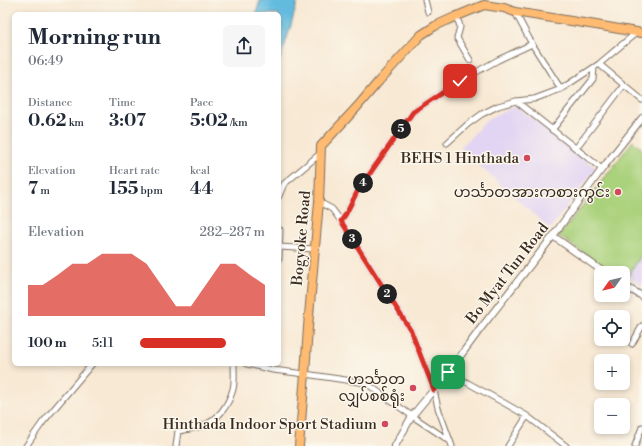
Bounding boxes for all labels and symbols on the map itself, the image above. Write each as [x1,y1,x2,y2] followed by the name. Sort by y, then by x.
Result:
[443,64,477,98] pin
[391,119,411,139] pin: 5
[400,149,519,168] place label: BEHS 1 Hinthada
[522,153,532,163] marker: BEHS 1 Hinthada
[353,173,373,193] pin: 4
[454,182,610,203] place label: ဟင်္သာတအားကစားကွင်း
[613,187,623,197] marker: ဟင်္သာတအားကစားကွင်း
[288,189,315,287] street label: Bogyoke Road
[461,219,553,328] street label: Bo Myat Tun Road
[342,229,362,249] pin: 3
[594,266,630,302] north arrow
[377,284,397,304] pin: 2
[431,355,465,389] pin
[339,369,405,408] place label: ဟင်္သာတ လျှပ်စစ်ရုံး
[408,383,418,393] marker: ဟင်္သာတ လျှပ်စစ်ရုံး
[162,415,377,434] place label: Hinthada Indoor Sport Stadium
[380,419,390,429] marker: Hinthada Indoor Sport Stadium

